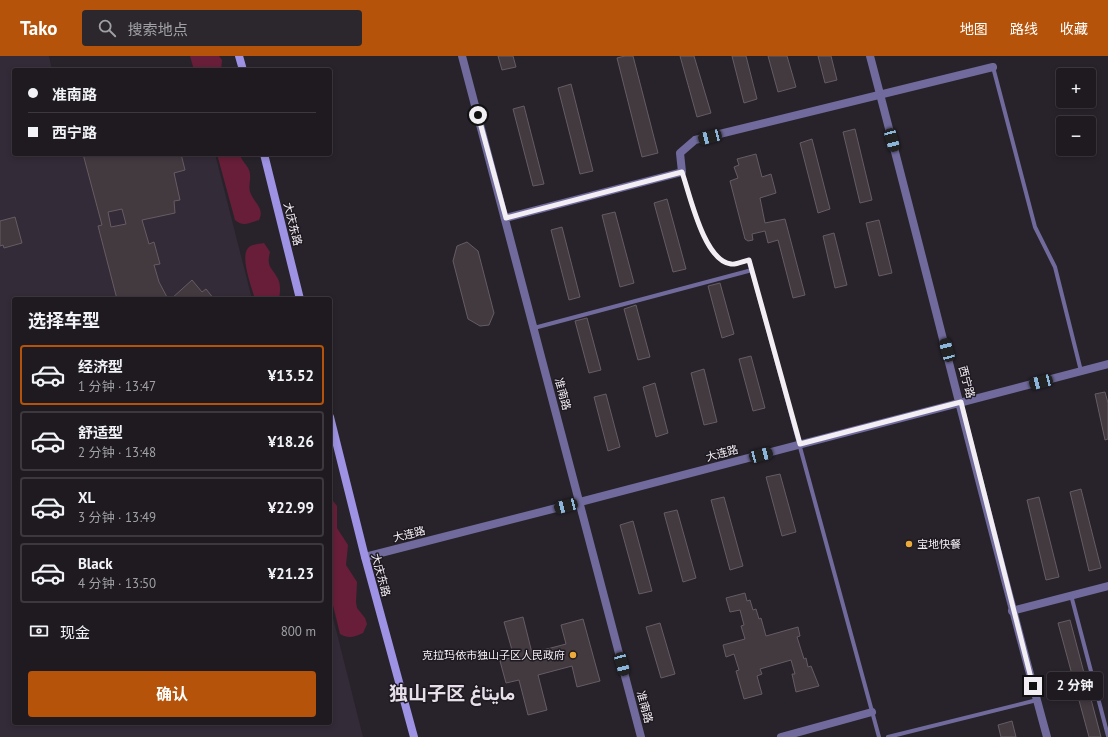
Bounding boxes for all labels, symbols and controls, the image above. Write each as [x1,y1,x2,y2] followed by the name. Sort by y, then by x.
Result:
[82,10,362,46] search box
[20,16,58,40] text: Tako
[96,17,118,39] icon: search
[128,20,188,39] text: 搜索地点
[960,20,988,38] text: 地图
[1010,20,1038,38] text: 路线
[1060,20,1088,38] text: 收藏
[1056,68,1096,156] map controls
[1056,68,1096,108] button: +
[52,85,97,104] text: 准南路
[469,106,487,124] route start
[1056,116,1096,156] button: −
[52,123,97,142] text: 西宁路
[883,127,901,153] car
[697,128,723,146] car
[281,201,305,247] street label: 大庆东路
[28,309,100,332] text: 选择车型
[938,337,956,363] car
[30,357,66,393] icon: car
[78,357,123,376] text: 经济型
[956,364,978,400] street label: 西宁路
[268,366,314,385] text: ¥13.52
[1028,373,1054,391] car
[552,376,574,412] street label: 准南路
[78,378,156,395] text: 1 分钟 · 13:47
[30,423,66,459] icon: car
[78,423,123,442] text: 舒适型
[268,432,314,451] text: ¥18.26
[704,442,740,464] street label: 大连路
[78,444,156,461] text: 2 分钟 · 13:48
[748,446,774,464] car
[78,488,95,507] text: XL
[30,489,66,525] icon: car
[553,497,579,515] car
[268,498,314,517] text: ¥22.99
[78,509,156,526] text: 3 分钟 · 13:49
[391,523,427,545] street label: 大连路
[917,537,961,551] place label: 宝地快餐
[904,539,914,549] marker: 宝地快餐
[369,552,393,598] street label: 大庆东路
[78,554,113,573] text: Black
[30,555,66,591] icon: car
[268,564,314,583] text: ¥21.23
[78,575,156,592] text: 4 分钟 · 13:50
[28,620,50,642] icon: cash
[60,623,90,642] text: 现金
[281,623,316,640] text: 800 m
[422,648,565,662] place label: 克拉玛依市独山子区人民政府
[568,650,578,660] marker: 克拉玛依市独山子区人民政府
[613,651,631,677] car
[28,671,316,717] button: 确认
[1047,672,1103,700] callout: 2 分钟
[1024,677,1042,695] route end
[1057,677,1093,694] text: 2 分钟
[389,681,515,706] district label: 独山子区 مايتاغ
[634,689,656,725] street label: 准南路

